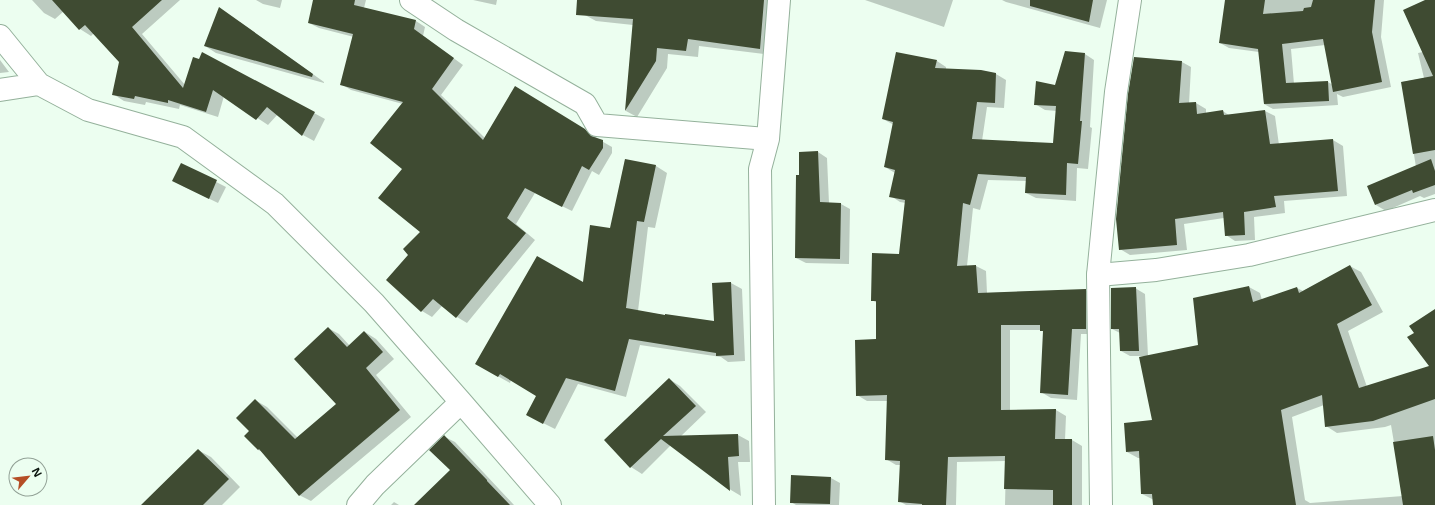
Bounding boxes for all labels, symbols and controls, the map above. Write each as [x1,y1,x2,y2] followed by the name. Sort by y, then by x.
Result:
[8,457,48,497] north arrow
[29,465,46,480] text: N

